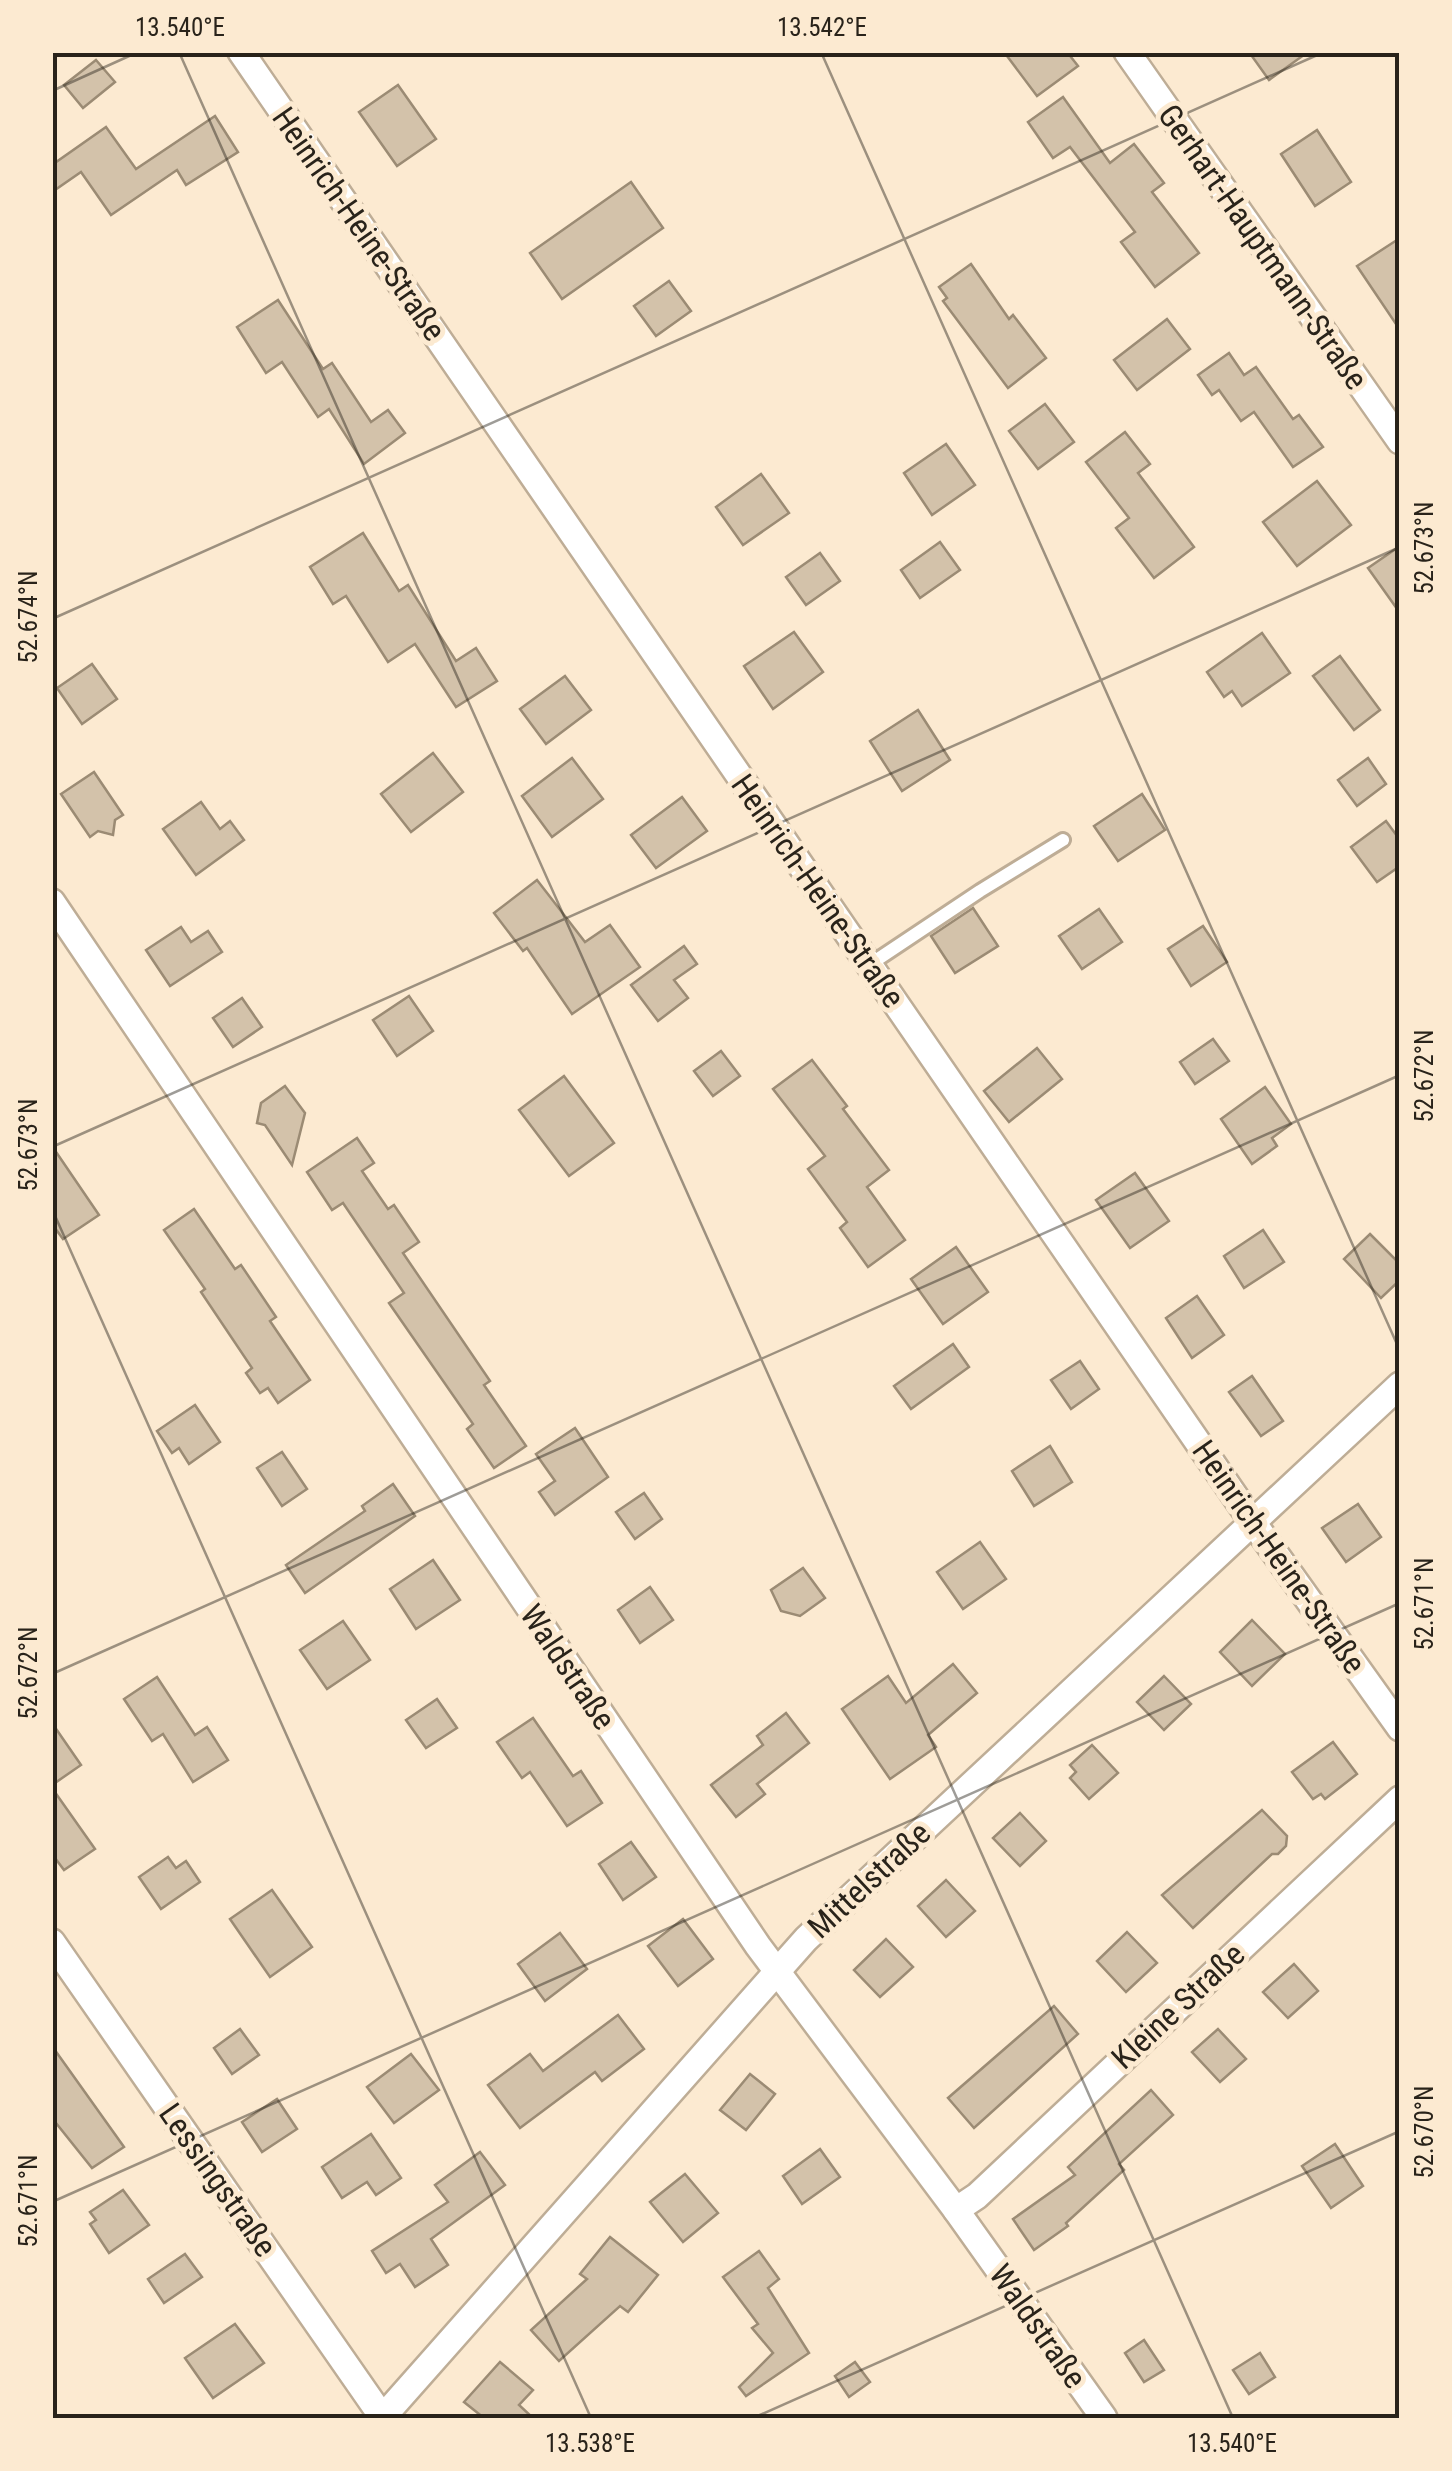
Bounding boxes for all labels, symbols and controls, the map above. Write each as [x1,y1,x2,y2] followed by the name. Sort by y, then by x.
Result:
[135,13,225,42] text: 13.540°E
[777,13,867,42] text: 13.542°E
[1150,97,1376,397] street label: Gerhart-Hauptmann-Straße
[264,100,454,348] street label: Heinrich-Heine-Straße
[1410,501,1439,595] text: 52.673°N
[14,570,43,664] text: 52.674°N
[723,767,913,1015] street label: Heinrich-Heine-Straße
[1410,1029,1439,1123] text: 52.672°N
[14,1098,43,1192] text: 52.673°N
[1184,1433,1374,1681] street label: Heinrich-Heine-Straße
[1410,1557,1439,1651] text: 52.671°N
[512,1597,624,1737] street label: Waldstraße
[14,1626,43,1720] text: 52.672°N
[800,1814,938,1946] street label: Mittelstraße
[1104,1935,1252,2077] street label: Kleine Straße
[1410,2085,1439,2179] text: 52.670°N
[151,2096,285,2264] street label: Lessingstraße
[14,2154,43,2248] text: 52.671°N
[982,2257,1094,2395] street label: Waldstraße
[545,2429,635,2458] text: 13.538°E
[1187,2429,1277,2458] text: 13.540°E

